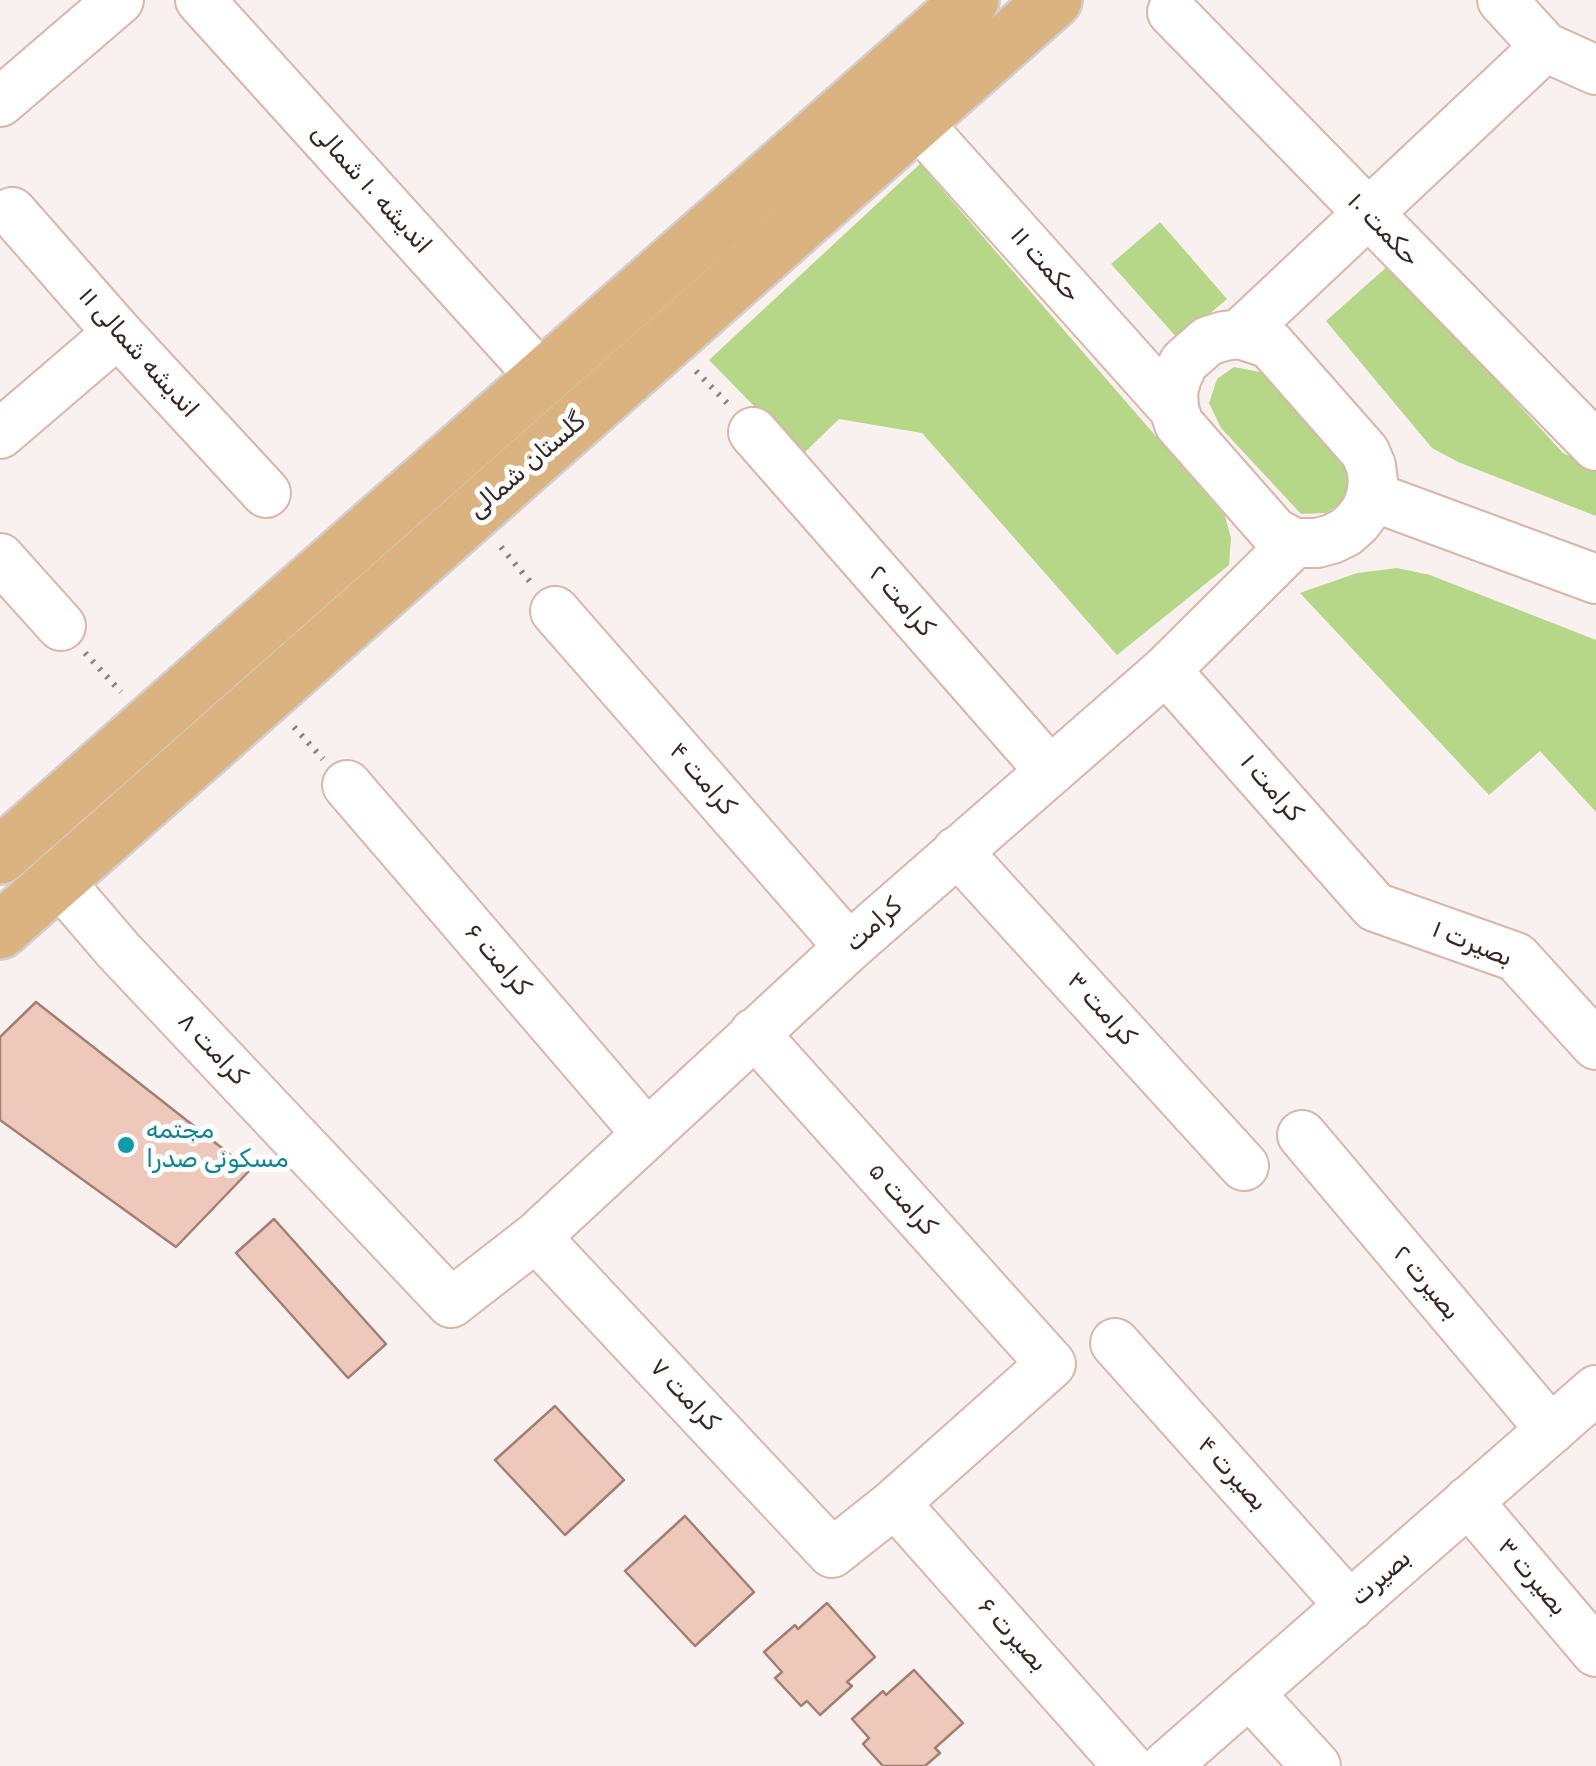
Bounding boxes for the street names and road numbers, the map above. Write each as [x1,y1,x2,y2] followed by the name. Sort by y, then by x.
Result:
[305,118,437,260] street label: اندیشه ۱۰ شمالی
[1341,187,1425,273] street label: حکمت ۱۰
[1003,221,1087,309] street label: حکمت ۱۱
[72,282,204,424] street label: اندیشه شمالی ۱۱
[462,407,592,525] street label: گلستان شمالی
[862,559,940,643] street label: کرامت ۲
[662,736,742,822] street label: کرامت ۴
[1233,748,1309,828] street label: کرامت ۱
[839,892,909,958] street label: کرامت
[1427,914,1517,974] street label: بصیرت ۱
[458,918,536,1002] street label: کرامت ۶
[1060,966,1142,1052] street label: کرامت ۳
[171,1006,253,1092] street label: کرامت ۸
[861,1156,943,1242] street label: کرامت ۵
[1386,1239,1466,1327] street label: بصیرت ۲
[643,1352,725,1438] street label: کرامت ۷
[1191,1430,1273,1518] street label: بصیرت ۴
[1491,1532,1573,1622] street label: بصیرت ۳
[1345,1544,1417,1612] street label: بصیرت
[971,1592,1053,1678] street label: بصیرت ۶

